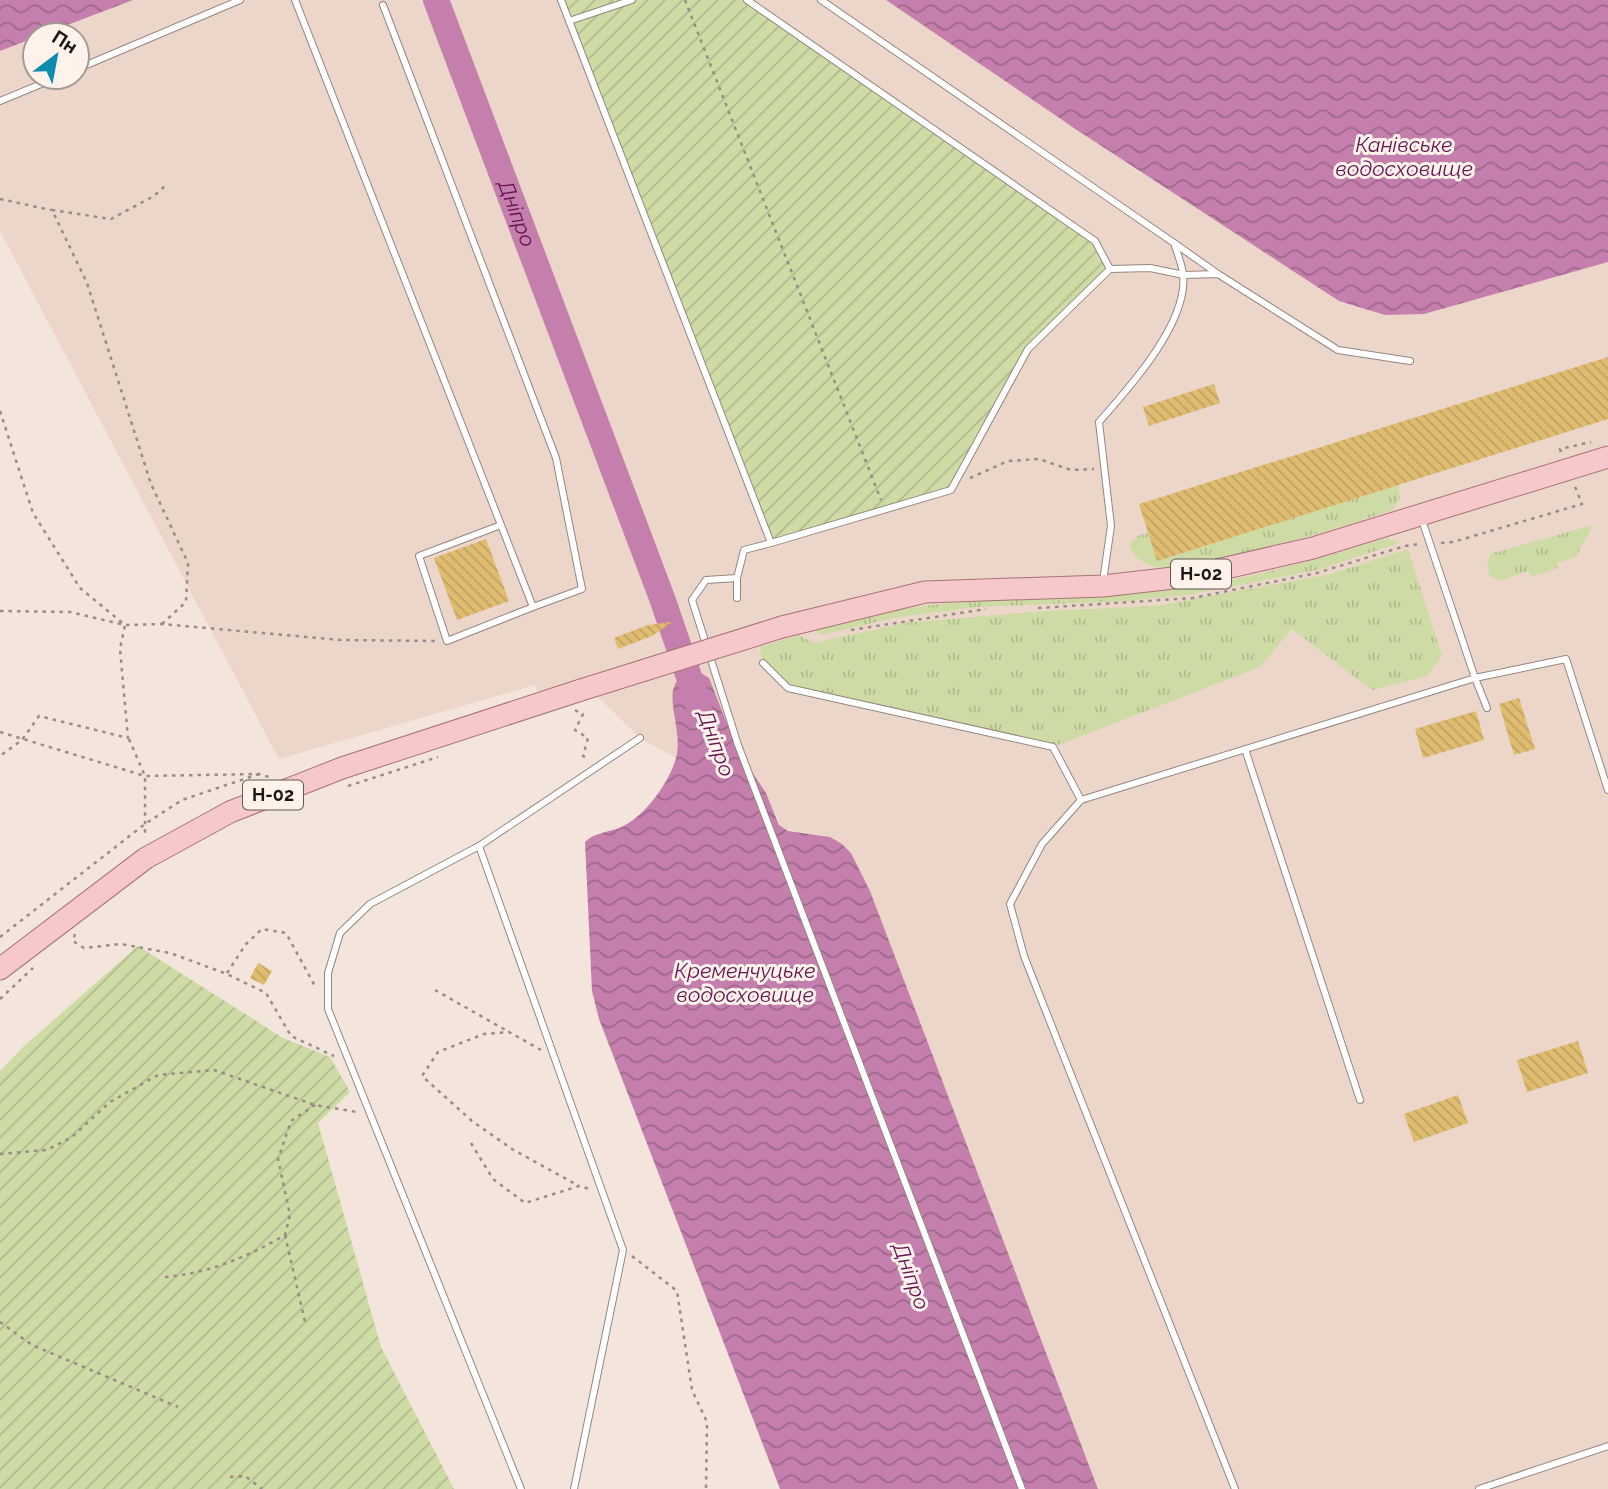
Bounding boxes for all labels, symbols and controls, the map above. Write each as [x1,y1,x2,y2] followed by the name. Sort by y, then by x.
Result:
[21,21,91,91] north arrow
[48,26,82,58] text: Пн
[1335,132,1473,181] water label: Канівське водосховище
[493,175,541,250] water label: Дніпро
[1171,560,1231,588] road number: Н-02
[692,705,740,780] water label: Дніпро
[243,780,303,810] road number: Н-02
[674,958,816,1007] water label: Кременчуцьке водосховище
[887,1238,935,1313] water label: Дніпро

